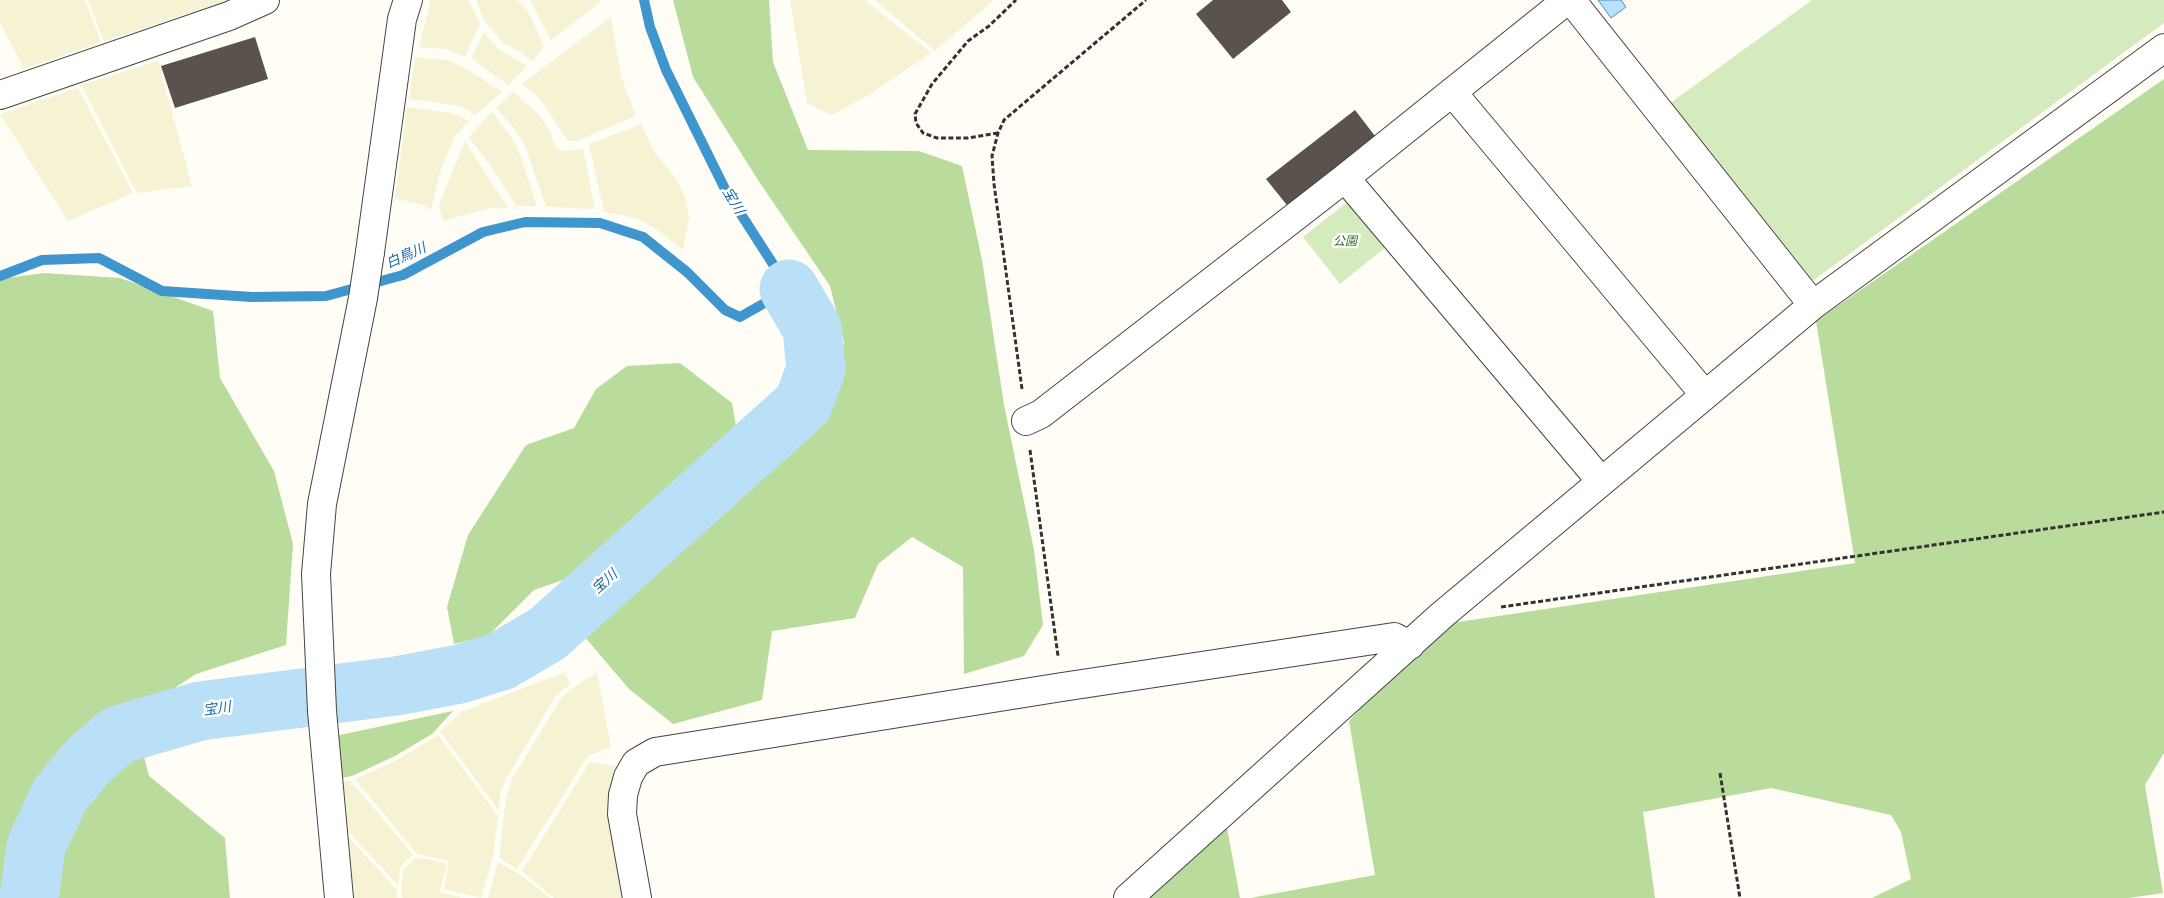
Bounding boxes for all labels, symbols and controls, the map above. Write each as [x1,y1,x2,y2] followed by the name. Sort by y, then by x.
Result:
[719,185,747,217] water label: 宝川
[1333,235,1357,249] park label: 公園
[383,240,429,272] water label: 白鳥川
[589,566,621,598] water label: 宝川
[202,699,232,719] water label: 宝川

